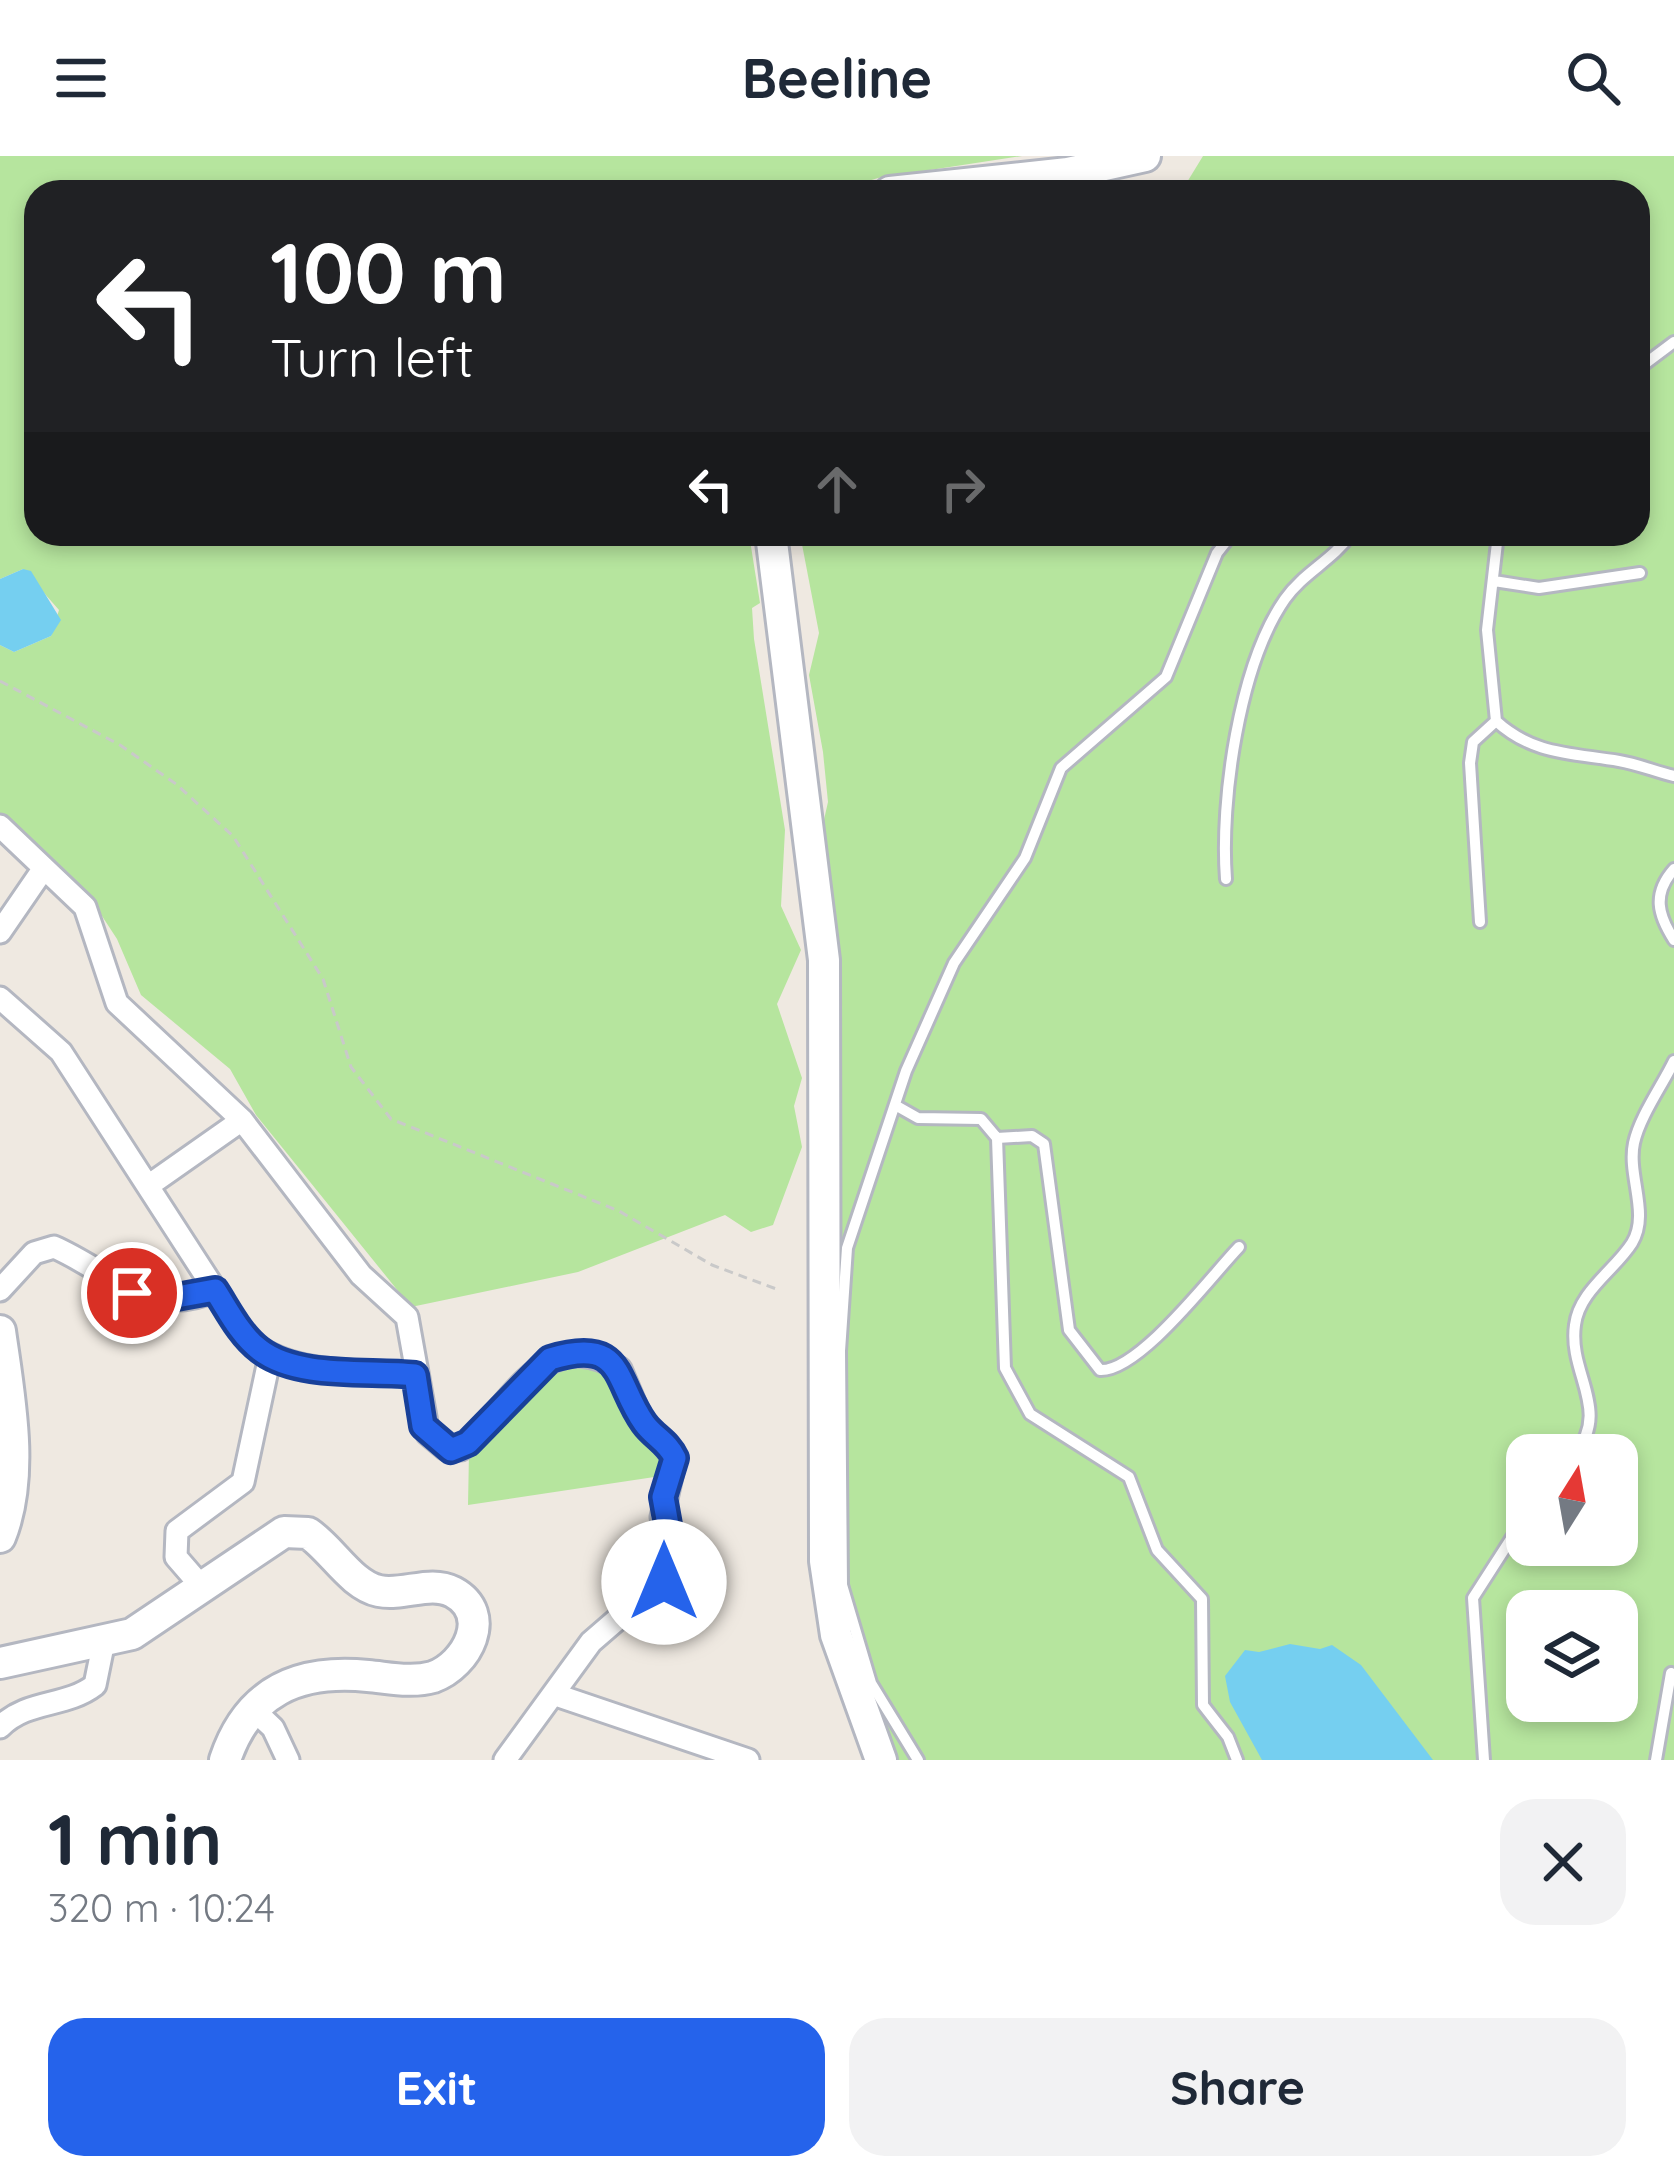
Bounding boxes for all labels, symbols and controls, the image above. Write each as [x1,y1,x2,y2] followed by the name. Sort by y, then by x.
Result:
[742,44,932,112] text: Beeline
[48,45,114,111] icon: menu
[1560,45,1626,111] icon: search
[270,219,507,324] text: 100 m
[72,228,228,384] icon: left
[270,323,474,391] text: Turn left
[678,456,744,522] icon: left
[804,456,870,522] icon: ahead
[930,456,996,522] icon: right
[81,1242,183,1344] pin
[99,1260,165,1326] icon: arrive
[1506,1434,1638,1566] north arrow
[1506,1434,1638,1722] map controls
[601,1519,727,1645] position arrow
[1506,1590,1638,1722] button: layers
[48,1793,222,1883] text: 1 min
[1500,1799,1626,1925] button: close
[48,1883,275,1932] text: 320 m · 10:24
[48,2018,825,2156] button: Exit
[849,2018,1626,2156] button: Share

